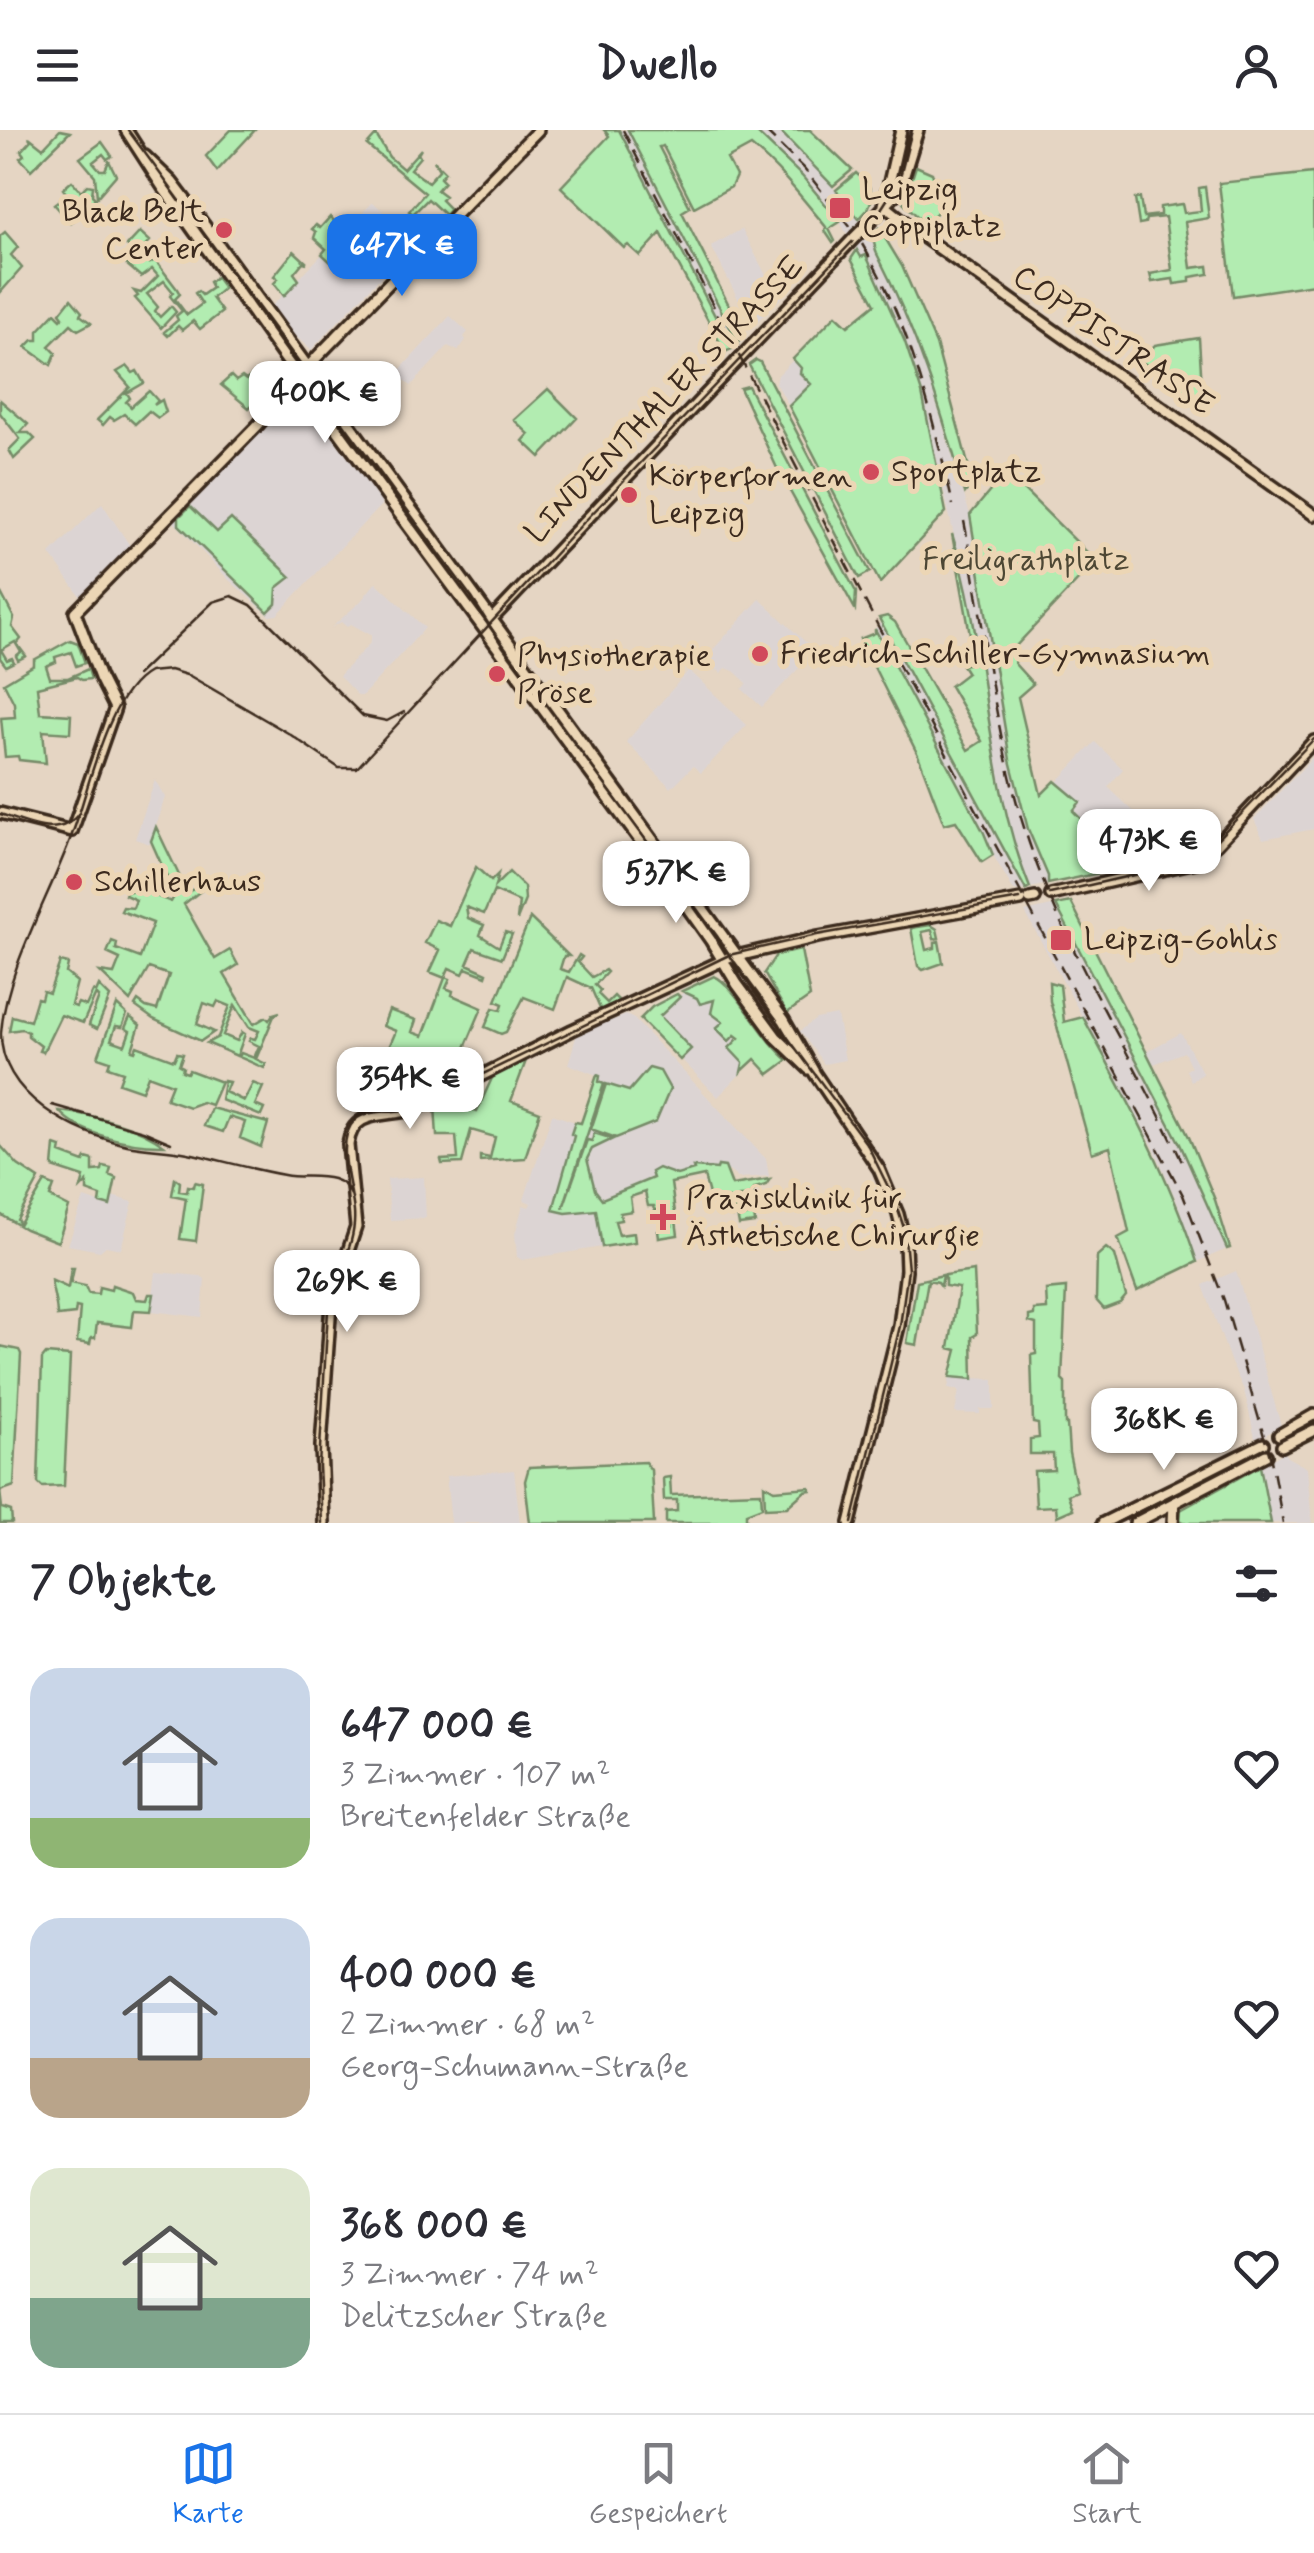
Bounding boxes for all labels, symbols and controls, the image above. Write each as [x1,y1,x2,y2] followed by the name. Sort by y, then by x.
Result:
[597,36,717,95] text: Dwello
[30,38,85,93] icon: menu
[1229,38,1284,93] icon: person
[862,169,1002,248] place label: Leipzig Coppiplatz
[62,191,204,270] place label: Black Belt Center
[827,195,853,221] marker: Leipzig Coppiplatz
[321,214,483,299] pin: 647K €
[213,219,235,241] marker: Black Belt Center
[349,225,455,267] text: 647K €
[516,247,814,553] street label: LINDENTHALER STRASSE
[1004,256,1222,426] street label: COPPISTRASSE
[244,361,406,446] pin: 400K €
[271,372,379,414] text: 400K €
[891,451,1041,493] place label: Sportplatz
[649,456,852,537] place label: Körperformen Leipzig
[860,461,882,483] marker: Sportplatz
[618,484,640,506] marker: Körperformen Leipzig
[922,539,1130,581] park label: Freiligrathplatz
[780,633,1210,675] place label: Friedrich-Schiller-Gymnasium
[517,635,711,714] place label: Physiotherapie Pröse
[749,643,771,665] marker: Friedrich-Schiller-Gymnasium
[486,663,508,685] marker: Physiotherapie Pröse
[1068,809,1230,894] pin: 473K €
[1099,820,1199,862] text: 473K €
[595,841,757,926] pin: 537K €
[625,852,727,894] text: 537K €
[94,861,261,903] place label: Schillerhaus
[63,871,85,893] marker: Schillerhaus
[1084,919,1278,963] place label: Leipzig-Gohlis
[1048,927,1074,953] marker: Leipzig-Gohlis
[329,1047,491,1132] pin: 354K €
[359,1058,461,1100] text: 354K €
[686,1178,980,1260] place label: Praxisklinik für Ästhetische Chirurgie
[650,1204,676,1230] marker: Praxisklinik für Ästhetische Chirurgie
[266,1250,428,1335] pin: 269K €
[296,1261,398,1303] text: 269K €
[1083,1388,1245,1473] pin: 368K €
[1113,1399,1215,1441] text: 368K €
[30,1556,216,1611] text: 7 Objekte
[1229,1556,1284,1611] icon: filters
[340,1699,533,1754] text: 647 000 €
[110,1708,230,1828] icon: home
[1229,1741,1284,1796] icon: heart
[340,1754,610,1796] text: 3 Zimmer · 107 m²
[340,1796,631,1838] text: Breitenfelder Straße
[340,1949,537,2004] text: 400 000 €
[110,1958,230,2078] icon: home
[1229,1991,1284,2046] icon: heart
[340,2004,595,2046] text: 2 Zimmer · 68 m²
[340,2046,689,2088] text: Georg-Schumann-Straße
[340,2199,528,2254] text: 368 000 €
[110,2208,230,2328] icon: home
[1229,2241,1284,2296] icon: heart
[340,2254,599,2296] text: 3 Zimmer · 74 m²
[340,2296,607,2338] text: Delitzscher Straße
[172,2436,244,2533] tab: Karte
[589,2436,727,2533] tab: Gespeichert
[1072,2436,1142,2533] tab: Start

